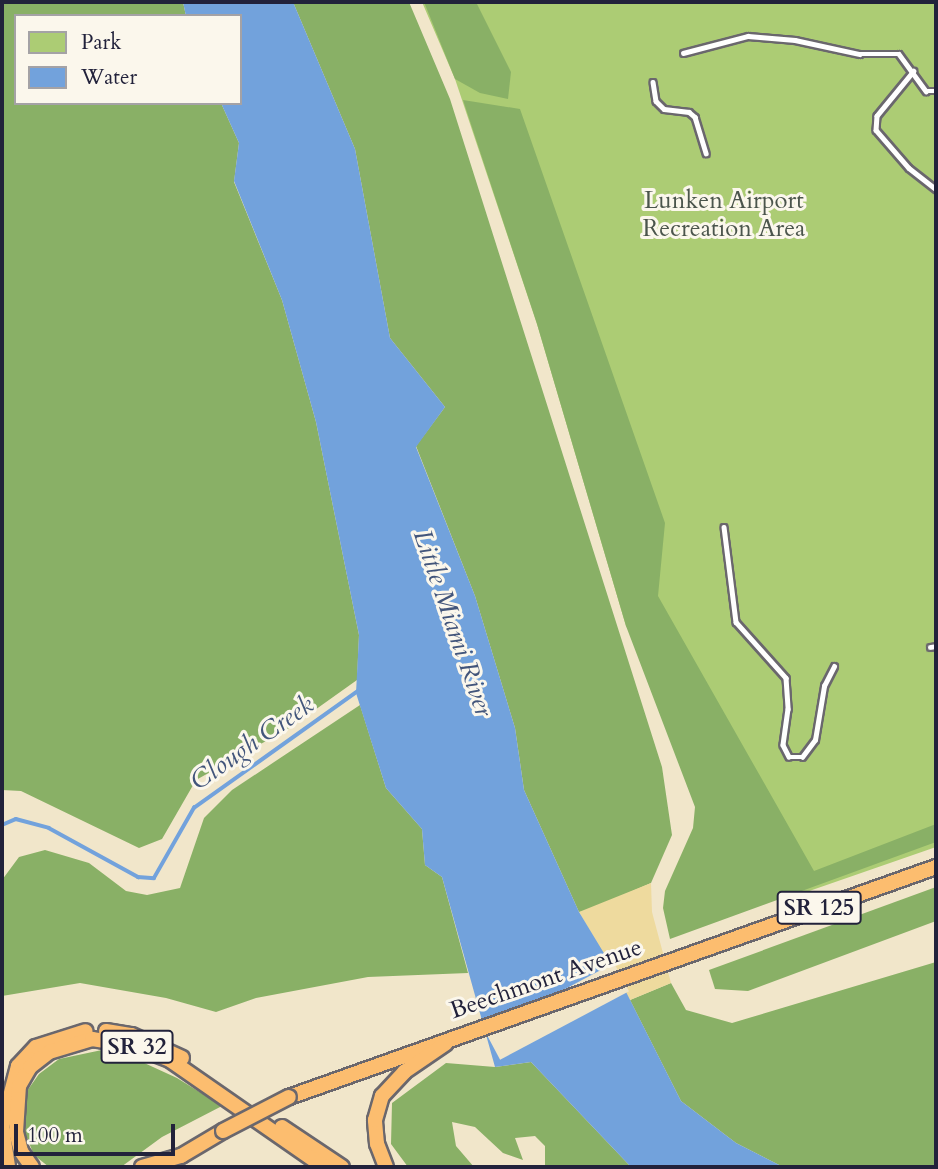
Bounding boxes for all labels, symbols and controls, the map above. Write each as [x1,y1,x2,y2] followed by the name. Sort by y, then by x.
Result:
[14,14,242,105] legend
[81,28,121,57] text: Park
[81,63,137,92] text: Water
[643,187,805,243] park label: Lunken Airport Recreation Area
[406,526,500,720] water label: Little Miami River
[184,689,320,797] water label: Clough Creek
[775,888,863,928] road number: SR 125
[446,933,646,1025] street label: Beechmont Avenue
[100,1028,174,1066] road number: SR 32
[18,1110,178,1154] scale bar
[27,1121,83,1150] text: 100 m

